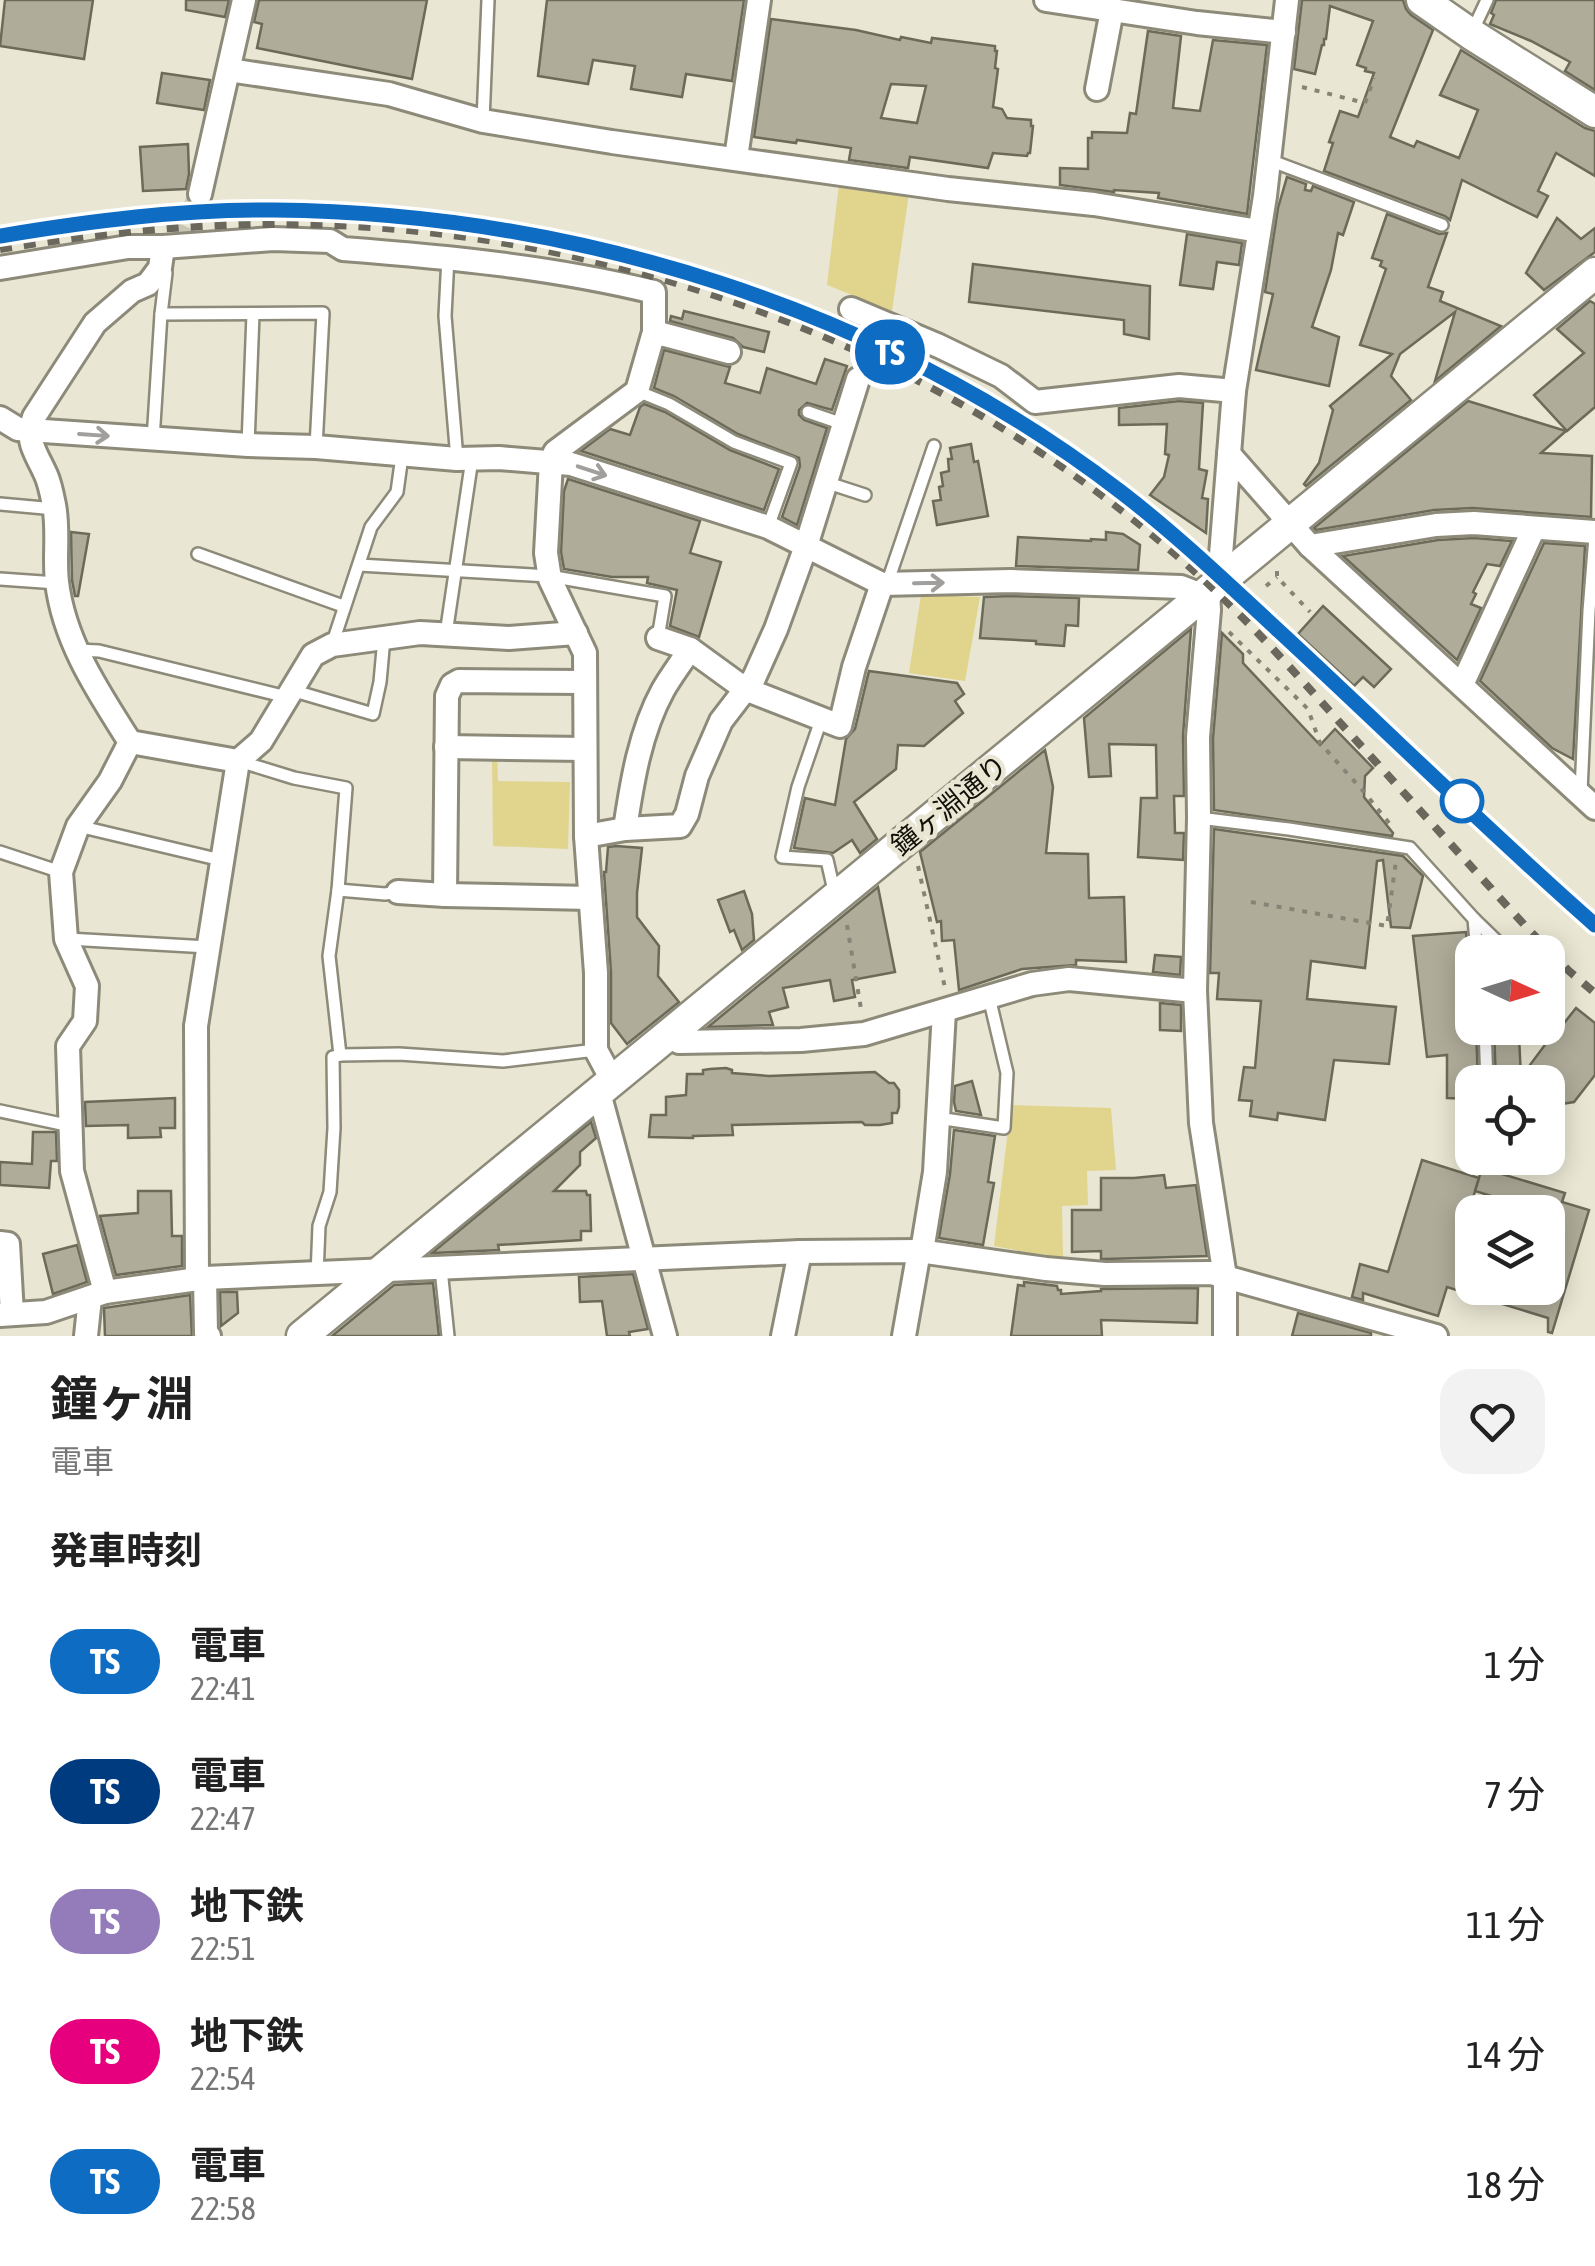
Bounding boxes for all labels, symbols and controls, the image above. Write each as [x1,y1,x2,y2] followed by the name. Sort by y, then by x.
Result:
[845,320,935,384] line badge: TS
[875,332,905,372] text: TS
[78,426,110,445] one-way arrow
[576,463,607,481] one-way arrow
[913,573,945,592] one-way arrow
[885,749,1013,861] street label: 鐘ヶ淵通り
[1441,780,1483,822] unlabelled marker
[1455,935,1565,1045] north arrow
[1455,935,1565,1305] map controls
[1455,1065,1565,1175] button: locate
[1455,1195,1565,1305] button: layers
[1440,1369,1545,1474] button: heart
[50,1371,194,1426] text: 鐘ヶ淵
[50,1443,114,1480] text: 電車
[50,1529,202,1572] text: 発車時刻
[190,1624,266,1667] text: 電車
[90,1641,120,1681] text: TS
[1484,1643,1545,1686] text: 1 分
[190,1670,256,1707] text: 22:41
[190,1754,266,1797] text: 電車
[90,1771,120,1811] text: TS
[1484,1773,1545,1816] text: 7 分
[190,1800,256,1837] text: 22:47
[190,1884,304,1927] text: 地下鉄
[90,1901,120,1941] text: TS
[1466,1903,1545,1946] text: 11 分
[190,1930,256,1967] text: 22:51
[190,2014,304,2057] text: 地下鉄
[90,2031,120,2071] text: TS
[1466,2033,1545,2076] text: 14 分
[190,2060,256,2097] text: 22:54
[190,2144,266,2187] text: 電車
[90,2161,120,2201] text: TS
[1466,2163,1545,2206] text: 18 分
[190,2190,256,2227] text: 22:58

